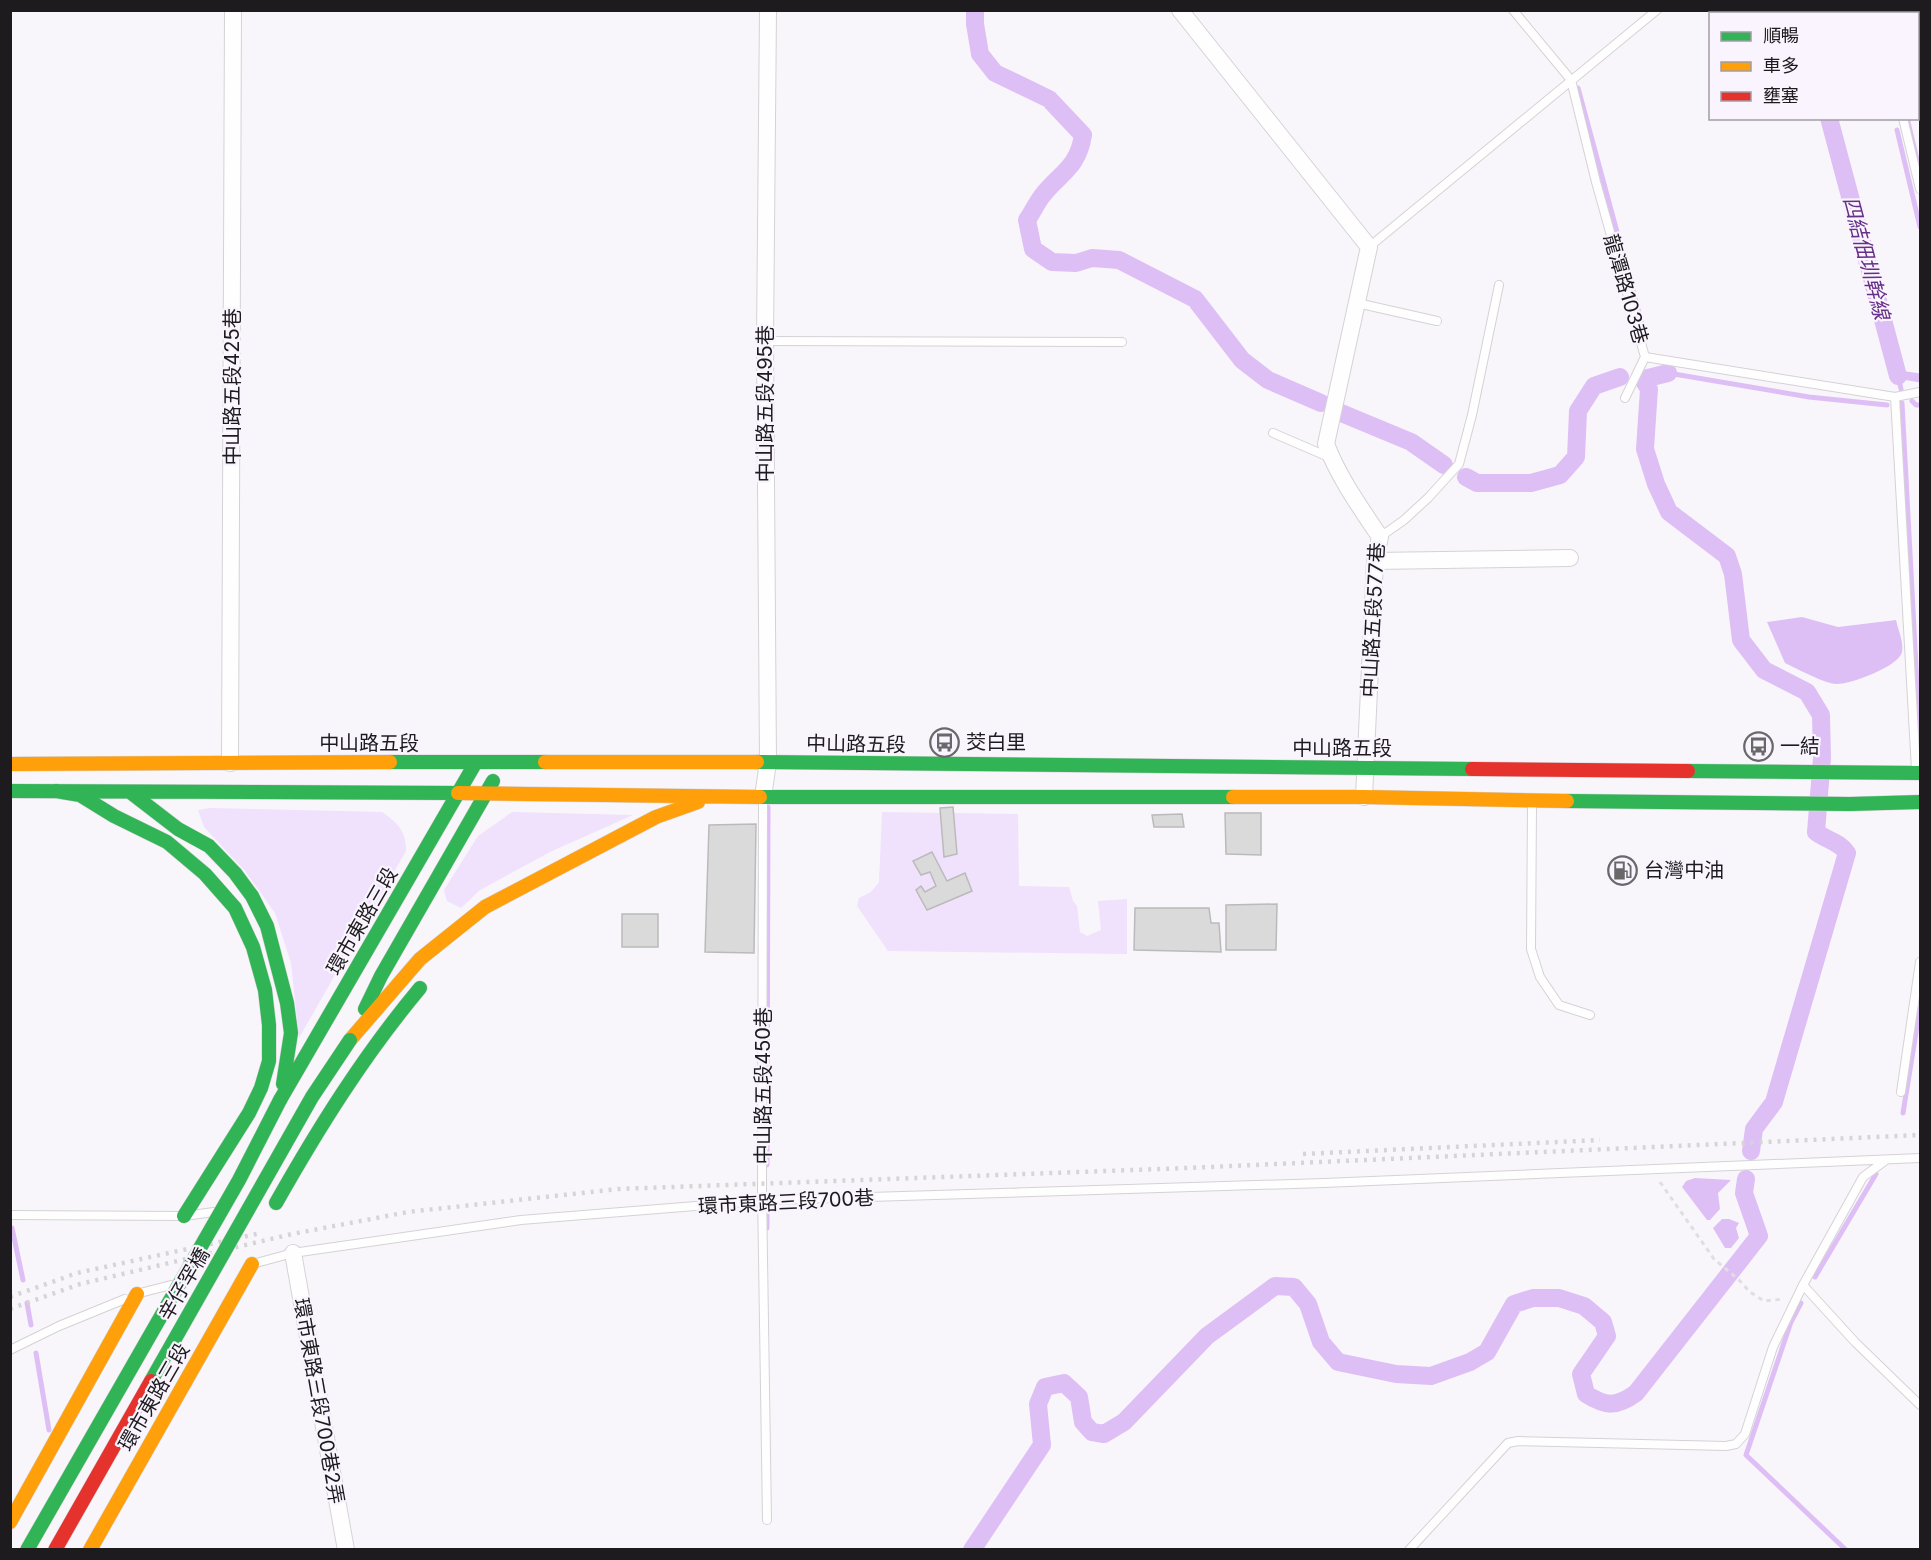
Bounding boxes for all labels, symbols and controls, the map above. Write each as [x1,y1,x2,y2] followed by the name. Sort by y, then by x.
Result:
[1709,12,1919,120] legend
[1763,25,1799,46] text: 順暢
[1763,55,1799,76] text: 車多
[1763,85,1799,106] text: 壅塞
[1838,194,1895,324] water label: 四結佃圳幹線
[1599,231,1653,347] street label: 龍潭路103巷
[220,308,244,466] street label: 中山路五段425巷
[753,325,777,483] street label: 中山路五段495巷
[1357,542,1389,698] street label: 中山路五段577巷
[929,726,961,758] bus stop icon: 茭白里
[966,730,1026,754] place label: 茭白里
[1743,730,1775,762] bus stop icon: 一結
[319,731,419,755] street label: 中山路五段
[806,731,906,757] street label: 中山路五段
[1780,734,1820,758] place label: 一結
[1292,736,1392,760] street label: 中山路五段
[1607,854,1639,886] fuel station icon: 台灣中油
[1644,858,1724,882] place label: 台灣中油
[322,863,402,979] street label: 環市東路三段
[751,1007,775,1165] street label: 中山路五段450巷
[697,1185,875,1219] street label: 環市東路三段700巷
[154,1243,214,1325] street label: 辛仔罕橋
[289,1296,349,1506] street label: 環市東路三段700巷2弄
[114,1339,194,1455] street label: 環市東路三段

